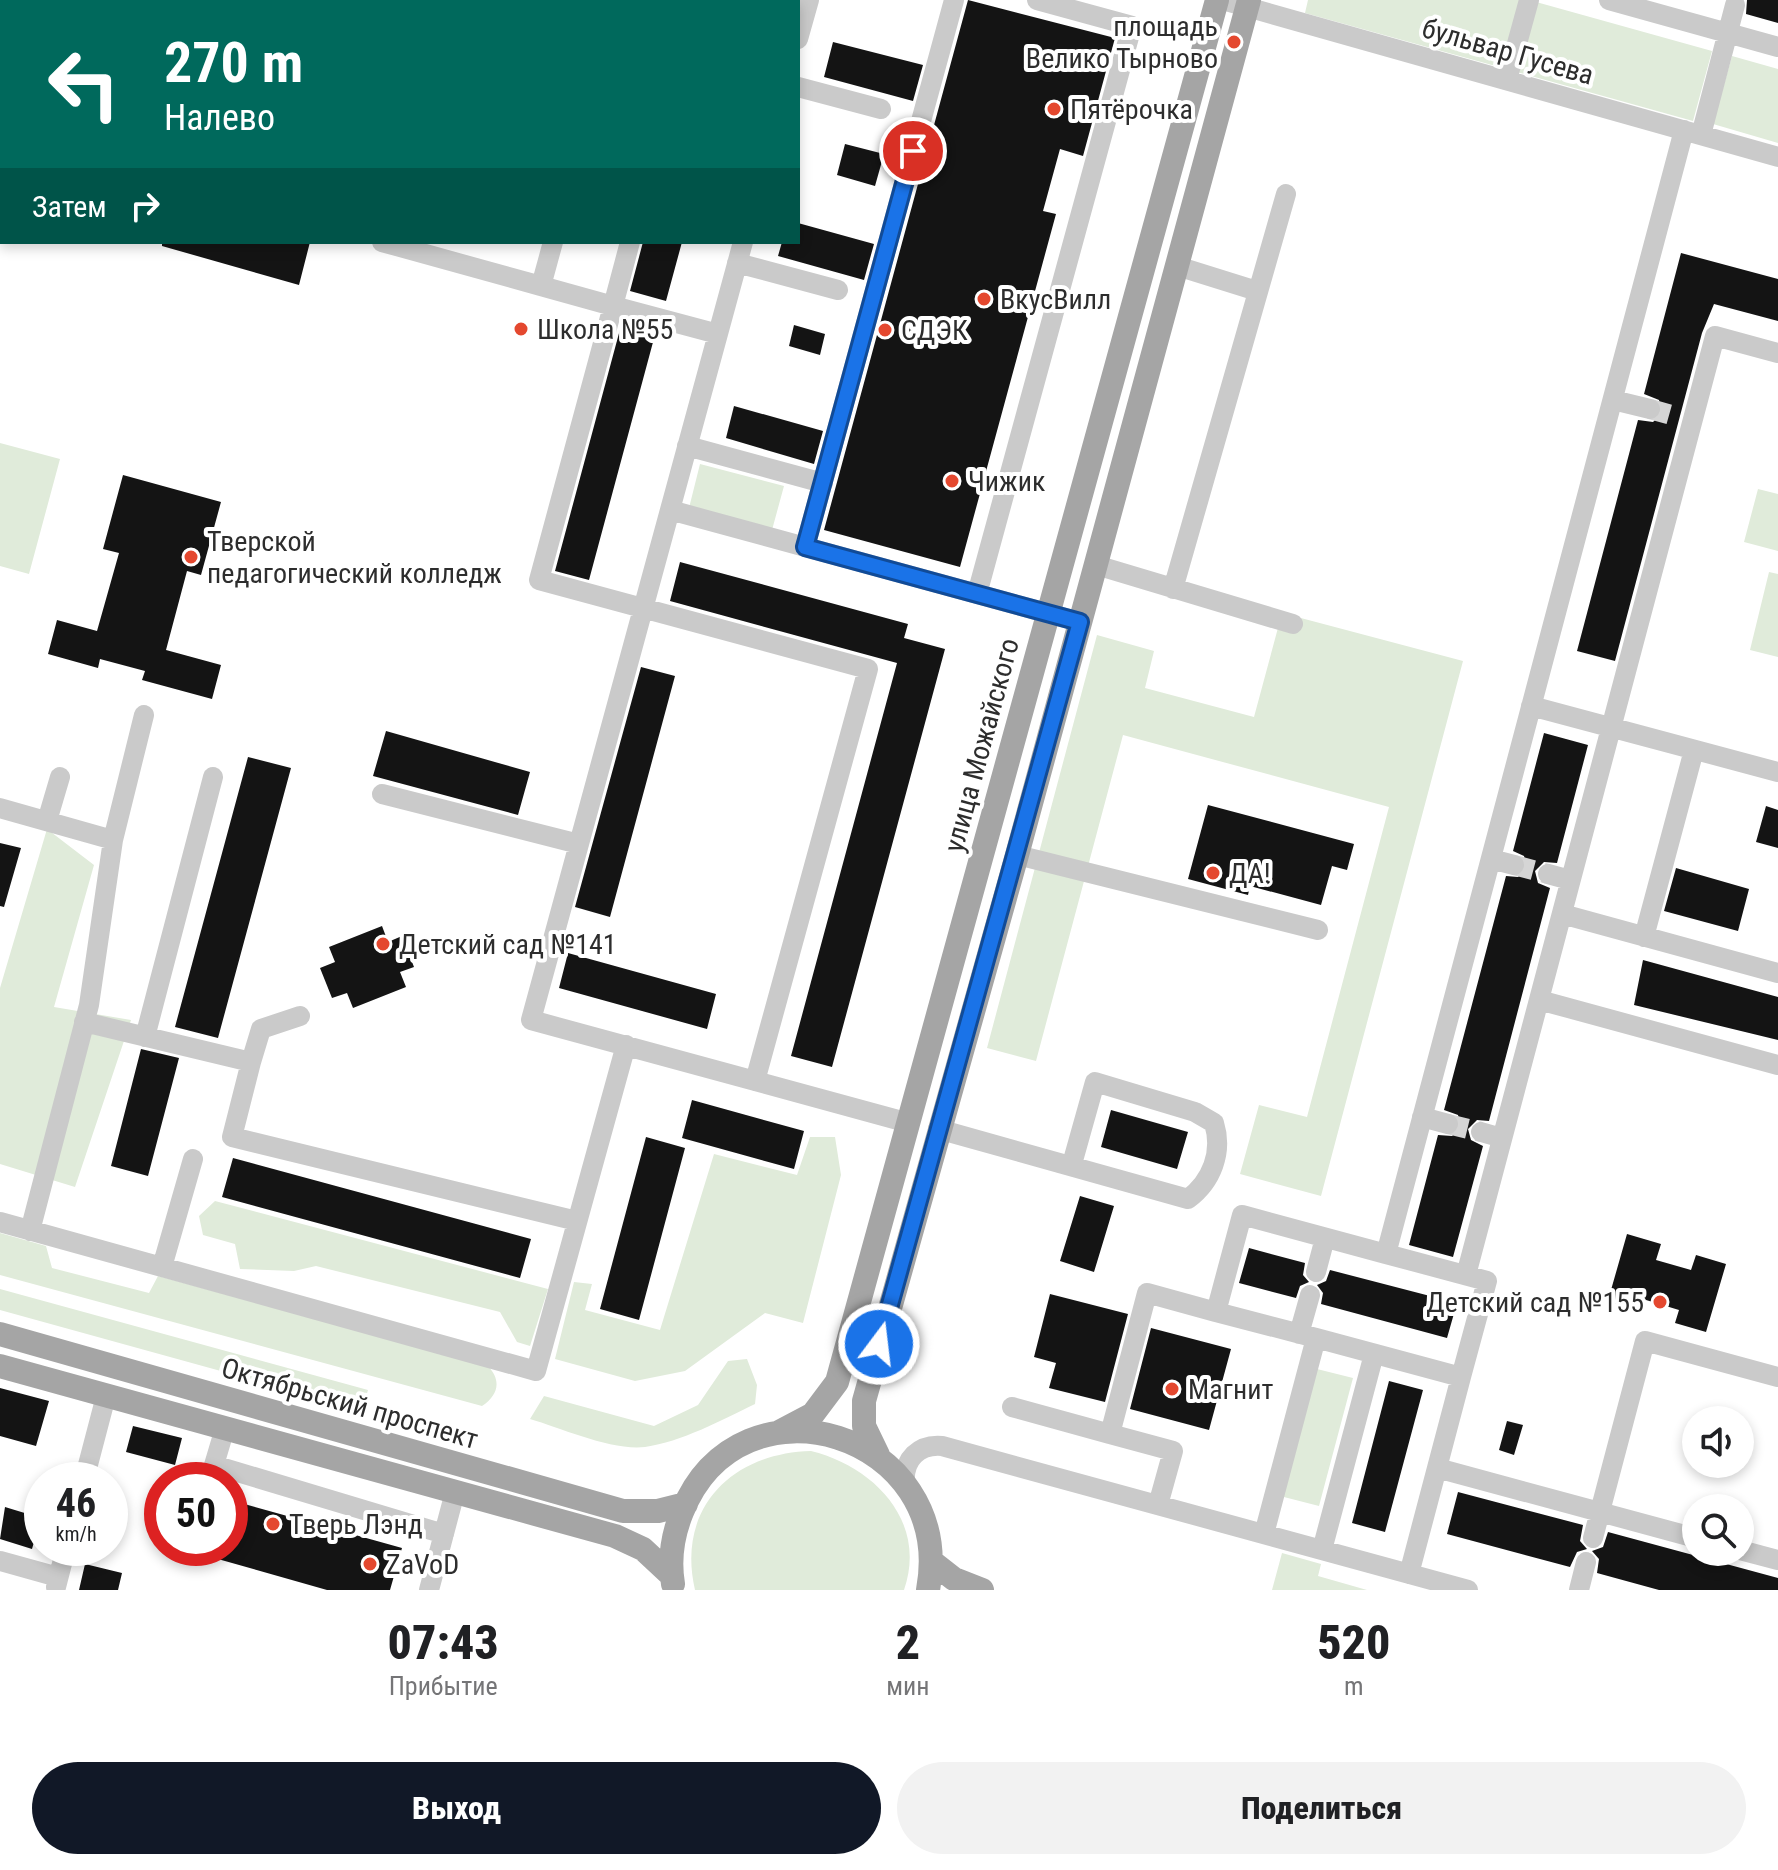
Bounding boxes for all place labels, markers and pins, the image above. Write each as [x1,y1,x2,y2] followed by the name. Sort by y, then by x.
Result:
[1026,10,1218,75] place label: площадь Велико Тырново
[1225,33,1243,51] marker: площадь Велико Тырново
[1070,93,1193,126] place label: Пятёрочка
[1045,100,1063,118] marker: Пятёрочка
[879,117,947,185] pin
[1000,283,1111,316] place label: ВкусВилл
[975,290,993,308] marker: ВкусВилл
[537,313,673,346] place label: Школа №55
[901,314,968,347] place label: СДЭК
[512,320,530,338] marker: Школа №55
[876,321,894,339] marker: СДЭК
[968,465,1045,498] place label: Чижик
[943,472,961,490] marker: Чижик
[207,525,502,590] place label: Тверской педагогический колледж
[182,548,200,566] marker: Тверской педагогический колледж
[1229,857,1271,890] place label: ДА!
[1204,864,1222,882] marker: ДА!
[399,928,617,961] place label: Детский сад №141
[374,935,392,953] marker: Детский сад №141
[1426,1286,1644,1319] place label: Детский сад №155
[1651,1293,1669,1311] marker: Детский сад №155
[1188,1373,1273,1406] place label: Магнит
[1163,1380,1181,1398] marker: Магнит
[289,1508,423,1541] place label: Тверь Лэнд
[264,1515,282,1533] marker: Тверь Лэнд
[386,1548,459,1581] place label: ZaVoD
[361,1555,379,1573] marker: ZaVoD

